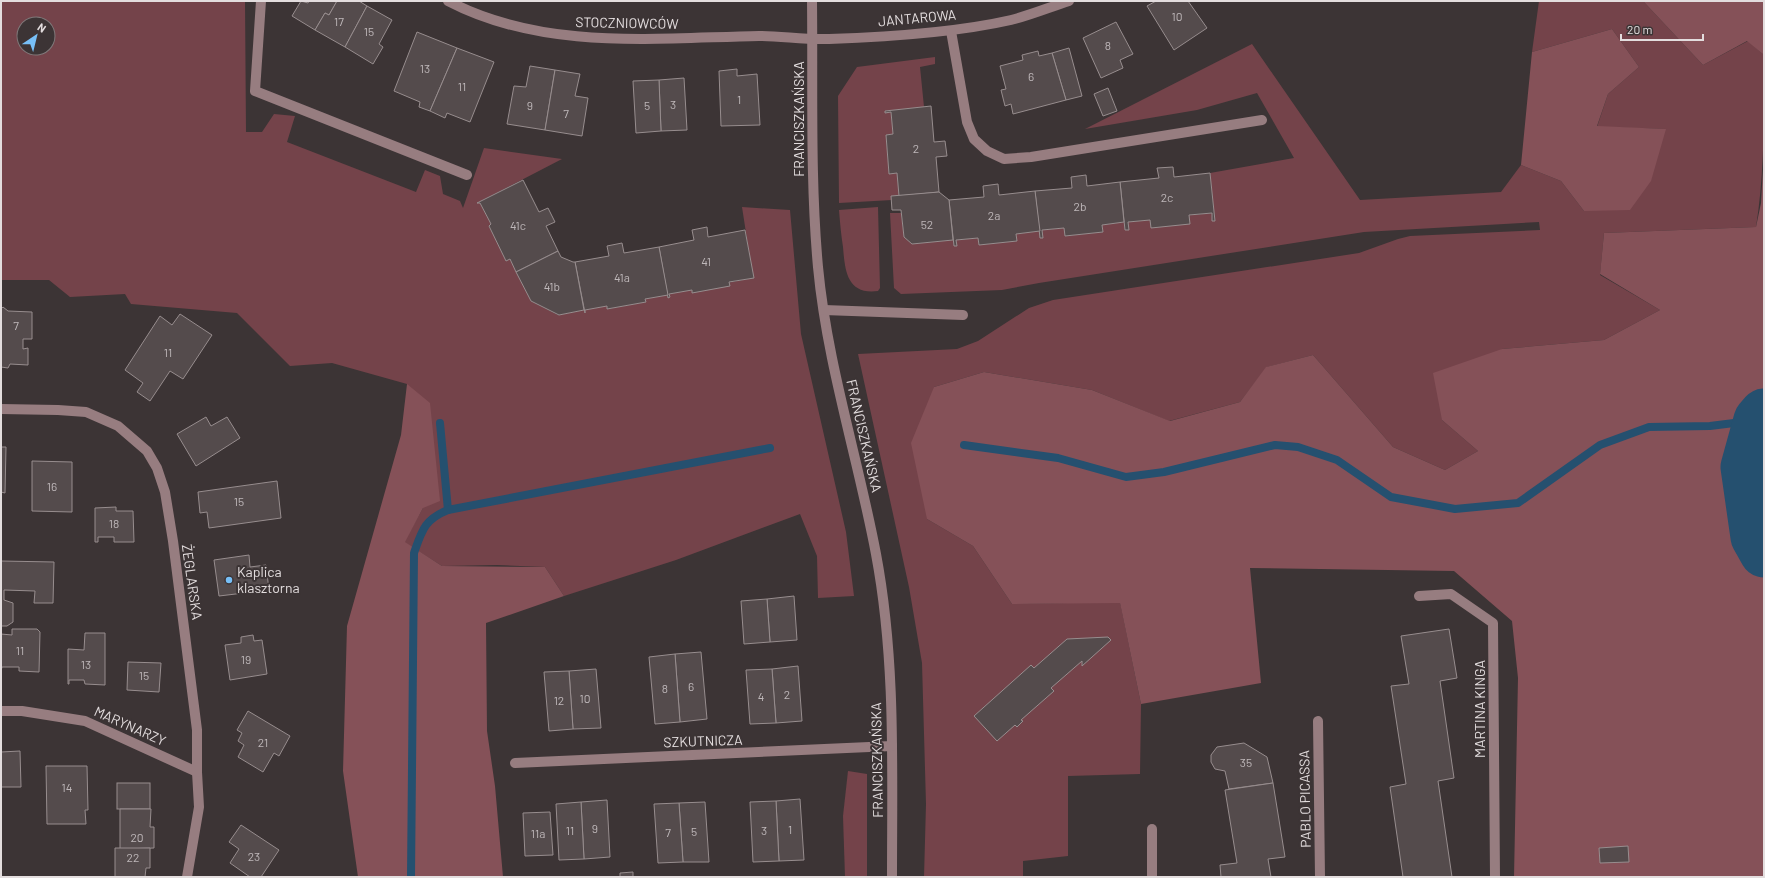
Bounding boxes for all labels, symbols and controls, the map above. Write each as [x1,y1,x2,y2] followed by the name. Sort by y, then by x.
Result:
[877,6,957,29] street label: JANTAROWA
[1172,9,1182,23] house number: 10
[575,13,679,32] street label: STOCZNIOWCÓW
[334,14,344,28] house number: 17
[16,16,56,56] north arrow
[1621,16,1703,42] scale bar
[35,20,49,35] text: N
[1627,22,1653,36] text: 20 m
[364,24,374,38] house number: 15
[1105,38,1111,52] house number: 8
[420,61,430,75] house number: 13
[790,61,807,177] street label: FRANCISZKAŃSKA
[1028,69,1034,83] house number: 6
[458,79,466,93] house number: 11
[737,92,741,106] house number: 1
[670,97,676,111] house number: 3
[527,98,533,112] house number: 9
[644,98,650,112] house number: 5
[563,106,569,120] house number: 7
[913,141,919,155] house number: 2
[1161,190,1173,204] house number: 2c
[1074,199,1086,213] house number: 2b
[988,208,1000,222] house number: 2a
[921,217,933,231] house number: 52
[510,218,526,232] house number: 41c
[701,254,711,268] house number: 41
[614,270,630,284] house number: 41a
[544,279,560,293] house number: 41b
[13,318,19,332] house number: 7
[164,345,172,359] house number: 11
[843,378,886,495] street label: FRANCISZKAŃSKA
[47,479,57,493] house number: 16
[234,494,244,508] house number: 15
[109,516,119,530] house number: 18
[179,543,206,621] street label: ŻEGLARSKA
[237,563,300,596] place label: Kaplica klasztorna
[224,575,234,585] marker: Kaplica klasztorna
[16,643,24,657] house number: 11
[241,652,251,666] house number: 19
[81,657,91,671] house number: 13
[1471,659,1488,758] street label: MARTINA KINGA
[139,668,149,682] house number: 15
[688,679,694,693] house number: 6
[662,681,668,695] house number: 8
[784,687,790,701] house number: 2
[758,689,764,703] house number: 4
[580,691,590,705] house number: 10
[554,693,564,707] house number: 12
[92,702,169,749] street label: MARYNARZY
[867,702,886,818] street label: FRANCISZKAŃSKA
[663,731,743,750] street label: SZKUTNICZA
[258,735,268,749] house number: 21
[1295,749,1314,848] street label: PABLO PICASSA
[1240,755,1252,769] house number: 35
[62,780,72,794] house number: 14
[592,821,598,835] house number: 9
[788,822,792,836] house number: 1
[566,823,574,837] house number: 11
[761,823,767,837] house number: 3
[691,824,697,838] house number: 5
[665,825,671,839] house number: 7
[531,826,545,840] house number: 11a
[130,830,144,844] house number: 20
[248,849,260,863] house number: 23
[127,850,139,864] house number: 22

